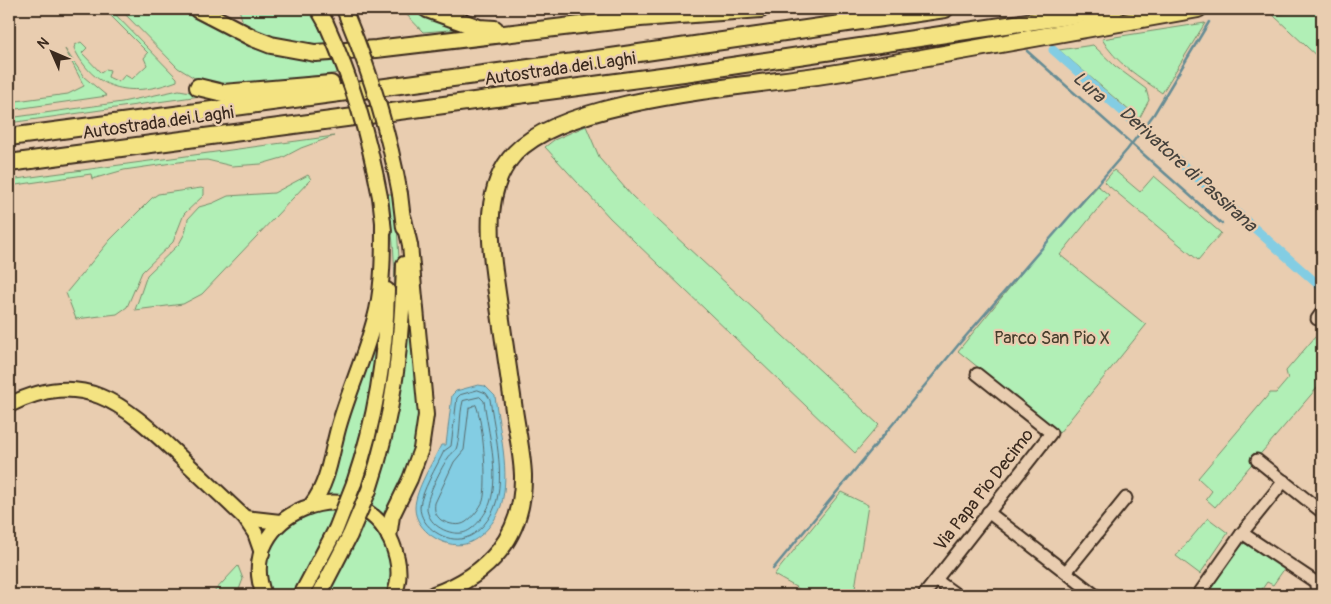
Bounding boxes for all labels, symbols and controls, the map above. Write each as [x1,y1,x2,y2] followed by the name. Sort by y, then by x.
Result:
[28,28,78,78] north arrow
[34,34,53,53] text: N
[483,47,637,91] street label: Autostrada dei Laghi
[1068,66,1111,109] water label: Lura
[81,101,235,145] street label: Autostrada dei Laghi
[1114,101,1263,238] water label: Derivatore di Passirana
[994,327,1110,350] park label: Parco San Pio X
[929,424,1039,556] street label: Via Papa Pio Decimo

